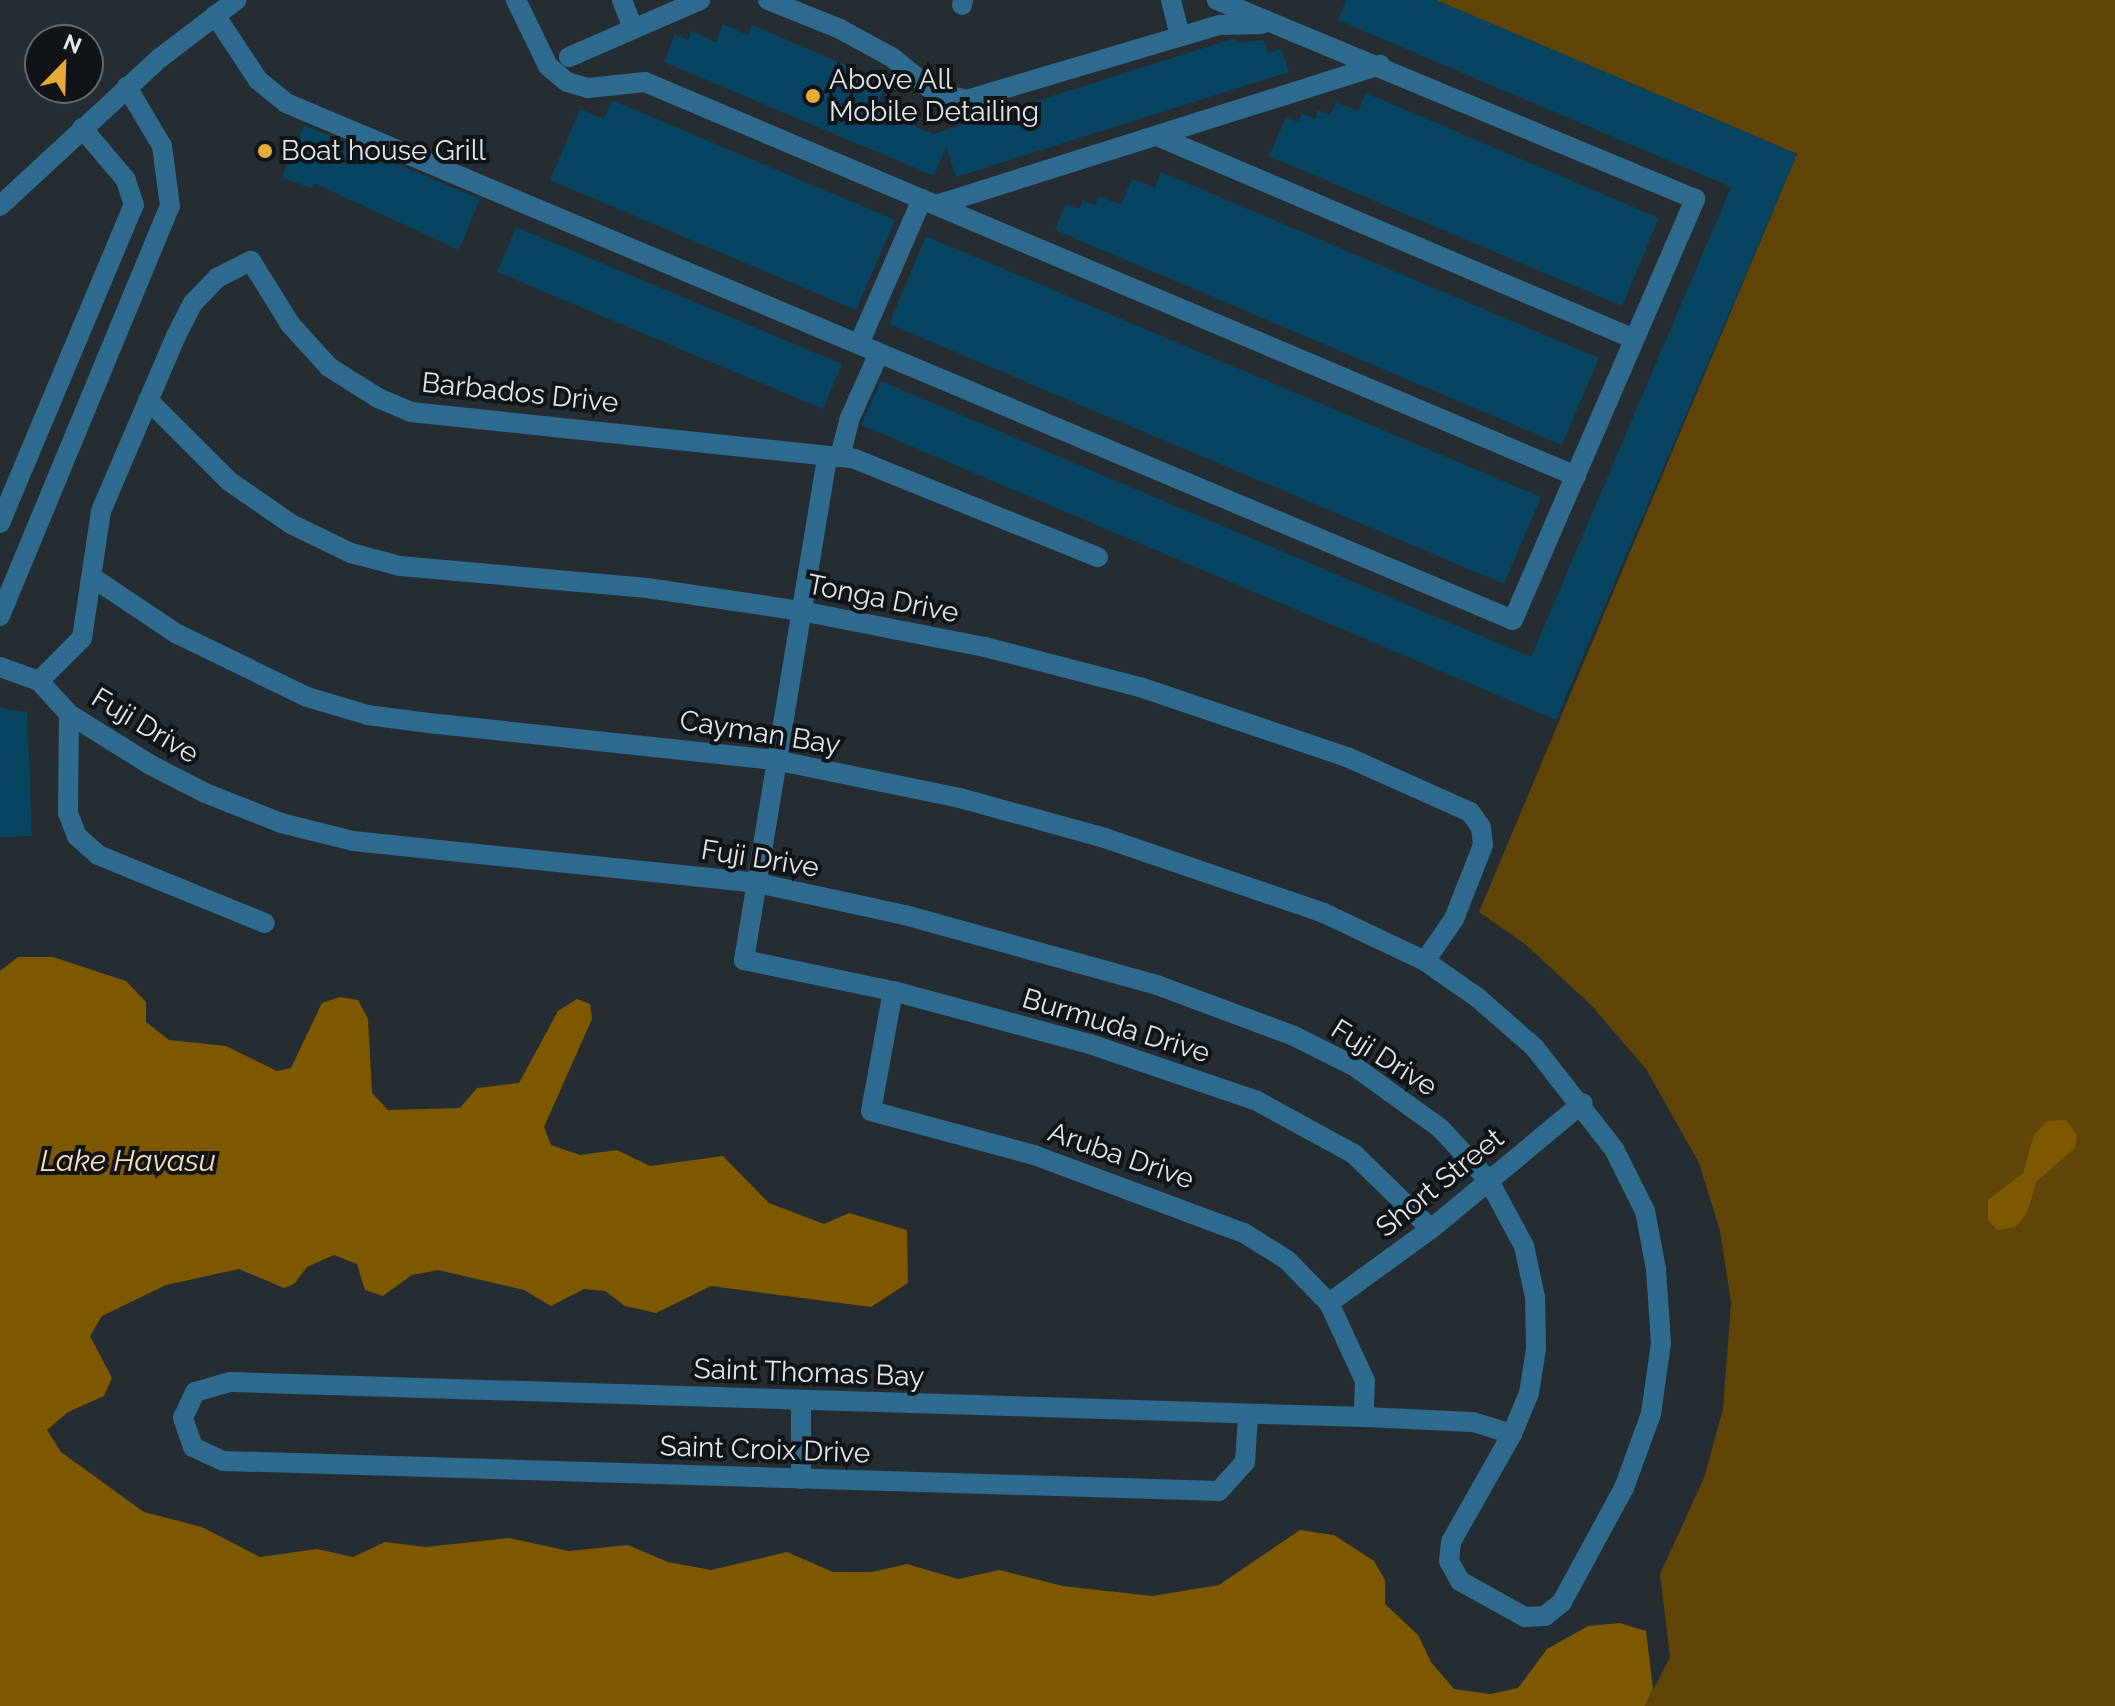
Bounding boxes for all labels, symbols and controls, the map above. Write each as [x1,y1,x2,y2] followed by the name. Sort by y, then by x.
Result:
[24,24,104,104] north arrow
[60,28,85,59] text: N
[829,63,1039,129] place label: Above All Mobile Detailing
[804,87,822,105] marker: Above All Mobile Detailing
[281,134,486,168] place label: Boat house Grill
[256,142,274,160] marker: Boat house Grill
[420,366,620,420] street label: Barbados Drive
[804,568,962,630] street label: Tonga Drive
[86,681,204,771] street label: Fuji Drive
[677,704,843,762] street label: Cayman Bay
[699,833,821,885] street label: Fuji Drive
[1018,982,1214,1070] street label: Burmuda Drive
[1325,1012,1443,1104] street label: Fuji Drive
[1044,1115,1198,1197] street label: Aruba Drive
[1370,1122,1510,1244] street label: Short Street
[40,1143,216,1179] water label: Lake Havasu
[693,1352,925,1394] street label: Saint Thomas Bay
[659,1430,871,1470] street label: Saint Croix Drive

